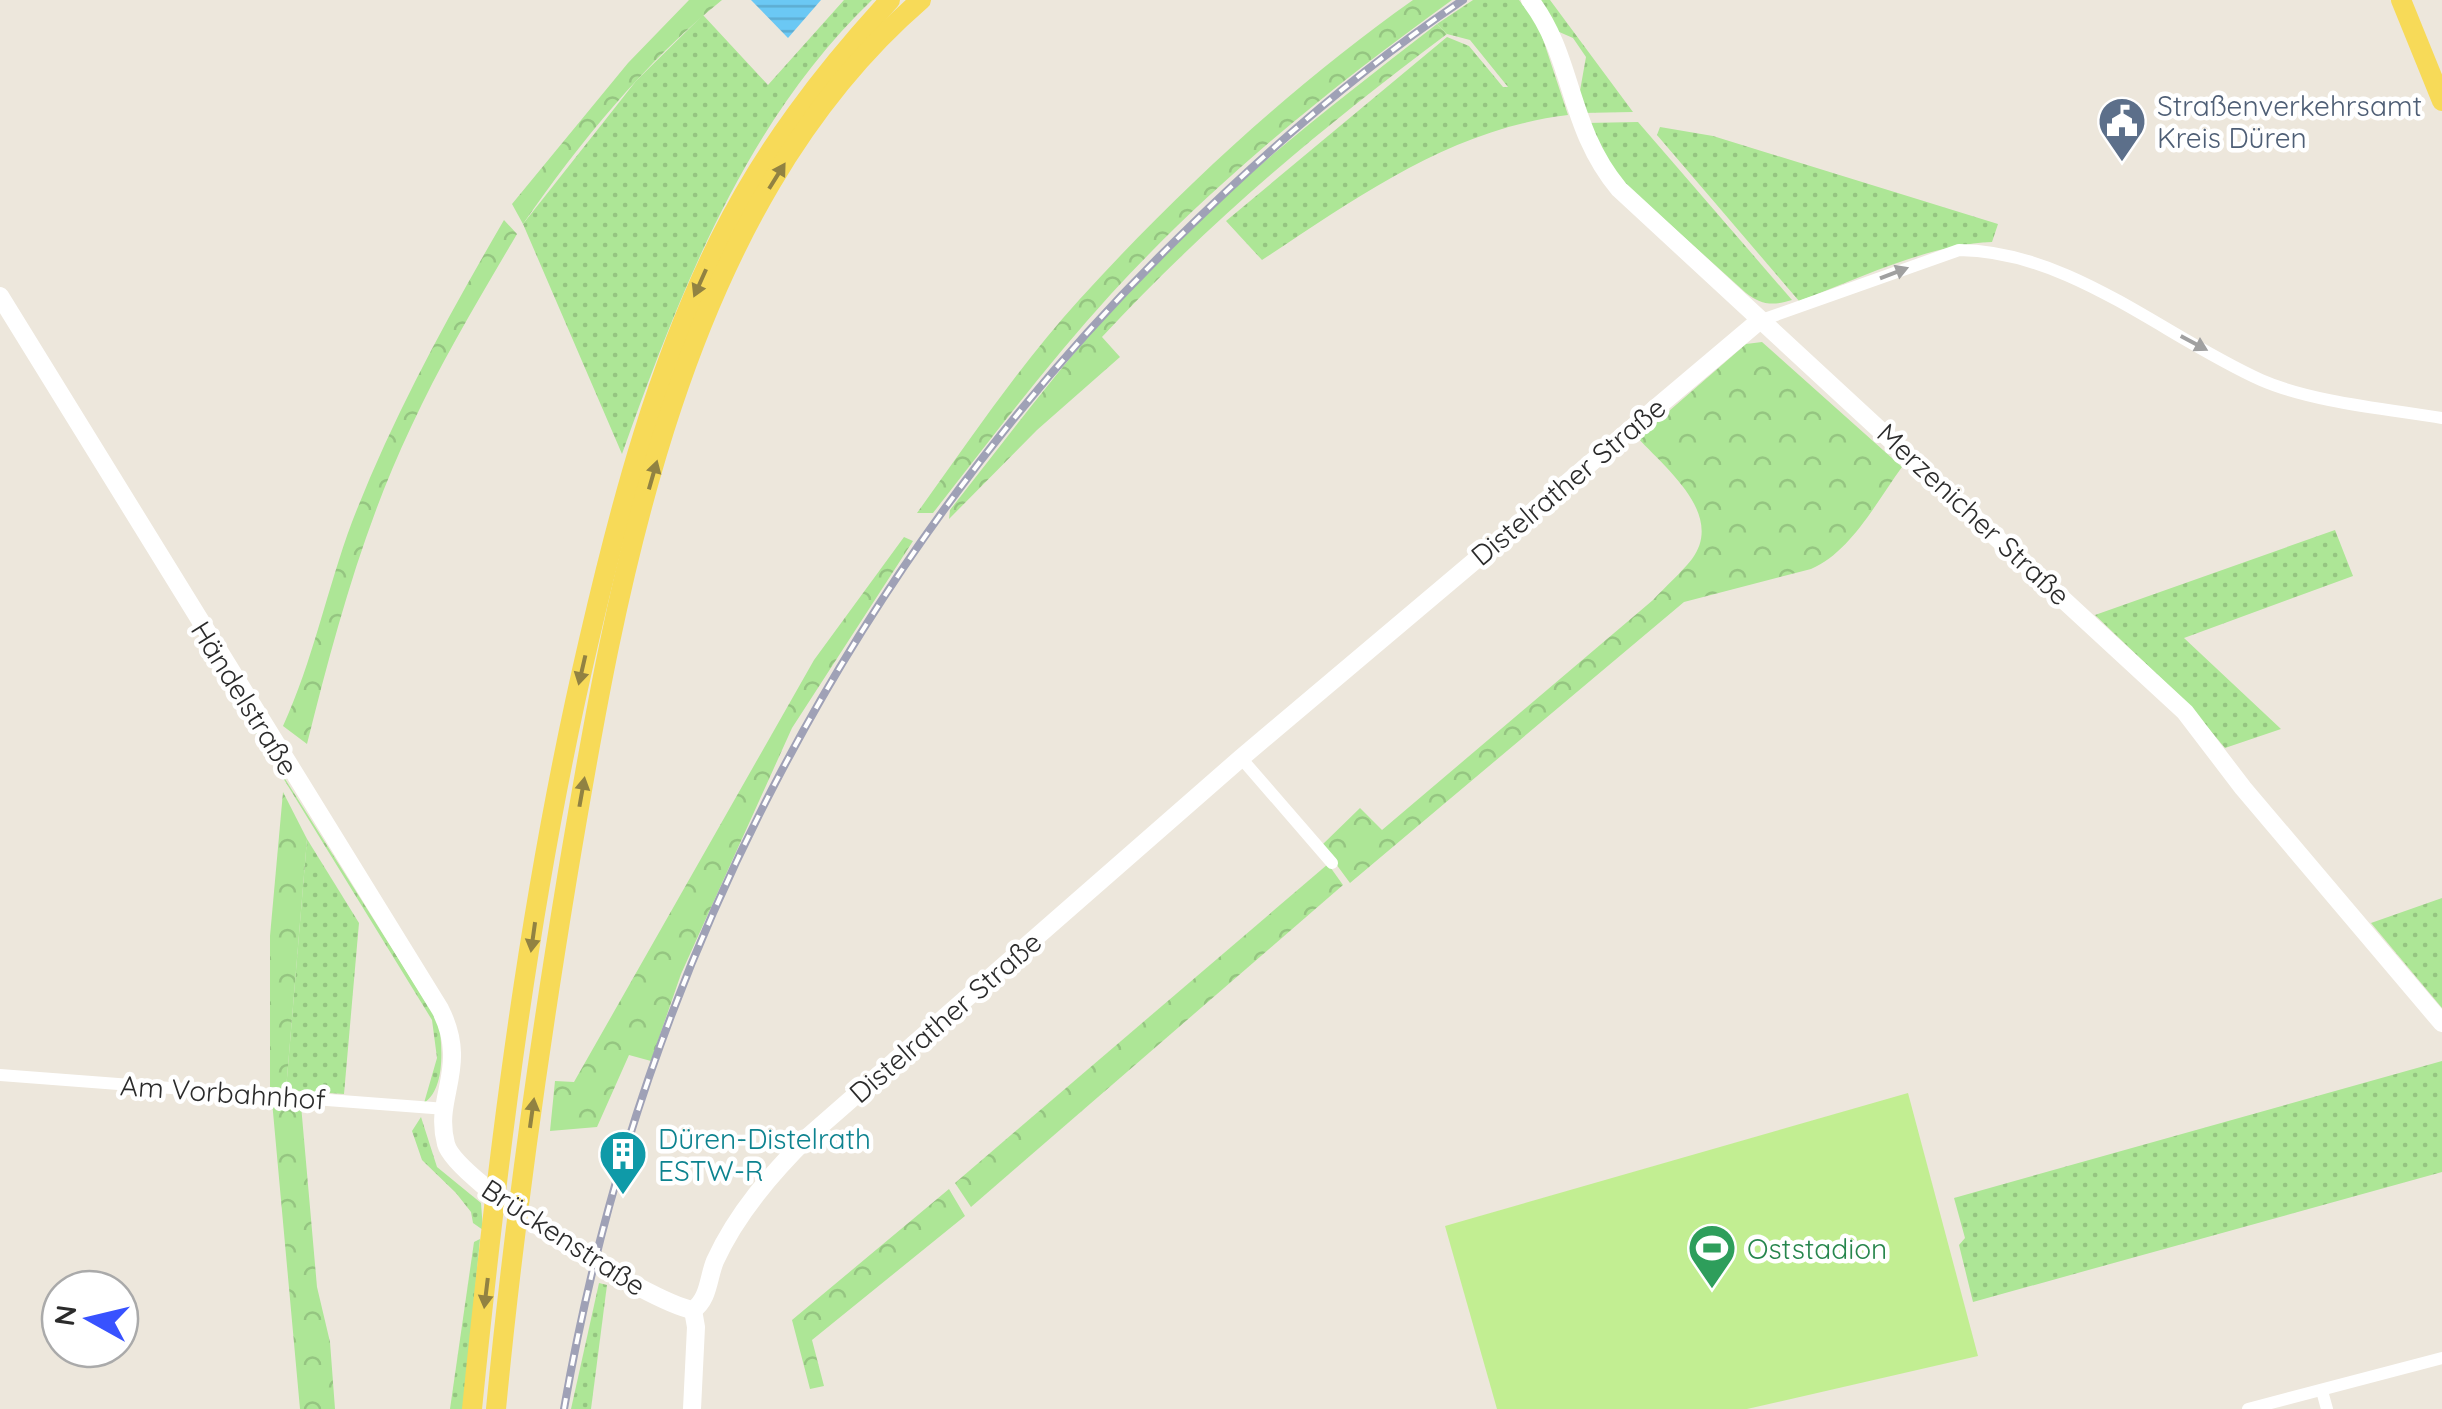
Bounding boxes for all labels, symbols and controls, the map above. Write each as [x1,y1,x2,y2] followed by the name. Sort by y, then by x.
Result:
[2157,88,2422,155] place label: Straßenverkehrsamt Kreis Düren
[2096,95,2148,163] public building icon: Straßenverkehrsamt Kreis Düren
[768,162,785,190] one-way arrow
[1879,265,1909,280] one-way arrow
[692,269,709,298] one-way arrow
[2179,334,2208,351] one-way arrow
[1464,389,1672,573] street label: Distelrather Straße
[1870,416,2078,612] street label: Merzenicher Straße
[646,459,661,490] one-way arrow
[184,614,306,782] street label: Händelstraße
[574,655,589,686] one-way arrow
[575,776,590,807] one-way arrow
[524,922,540,953] one-way arrow
[842,924,1048,1110] street label: Distelrather Straße
[119,1067,327,1117] street label: Am Vorbahnhof
[524,1097,540,1128] one-way arrow
[658,1121,871,1188] place label: Düren-Distelrath ESTW-R
[597,1128,649,1196] building icon: Düren-Distelrath ESTW-R
[475,1171,653,1303] street label: Brückenstraße
[1686,1222,1738,1290] sports icon: Oststadion
[1747,1231,1887,1266] place label: Oststadion
[40,1269,140,1369] north arrow
[477,1277,493,1309] one-way arrow
[46,1303,84,1328] text: N

